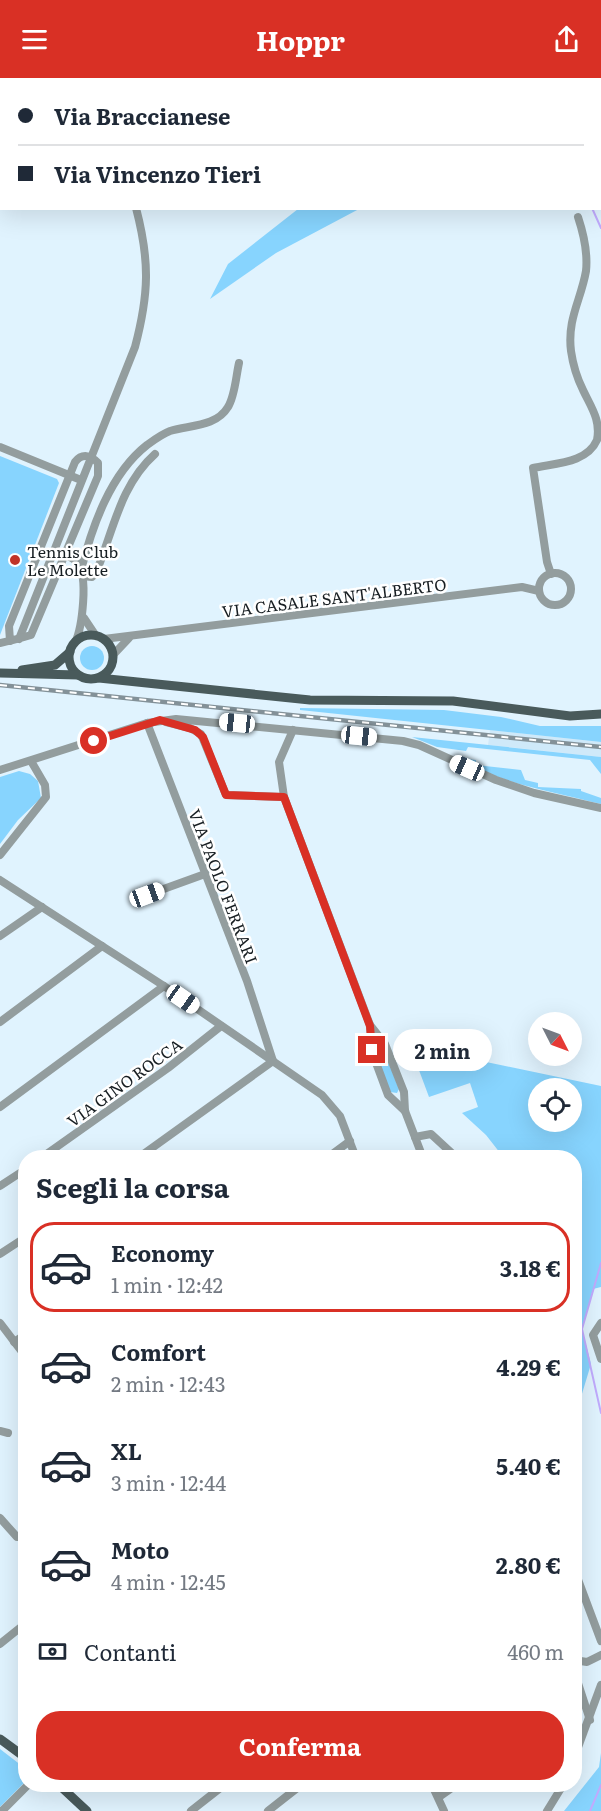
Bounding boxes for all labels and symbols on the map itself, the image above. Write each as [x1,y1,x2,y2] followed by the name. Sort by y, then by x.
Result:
[27,539,118,581] place label: Tennis Club Le Molette
[8,553,22,567] marker: Tennis Club Le Molette
[220,571,448,623] street label: VIA CASALE SANT'ALBERTO
[218,712,256,734] car
[340,725,378,747] car
[80,727,107,754] route start
[447,752,487,784] car
[183,805,265,967] street label: VIA PAOLO FERRARI
[127,880,167,910] car
[163,981,203,1017] car
[528,1012,582,1066] north arrow
[393,1029,492,1071] callout: 2 min
[61,1032,187,1132] street label: VIA GINO ROCCA
[358,1036,385,1063] route end

